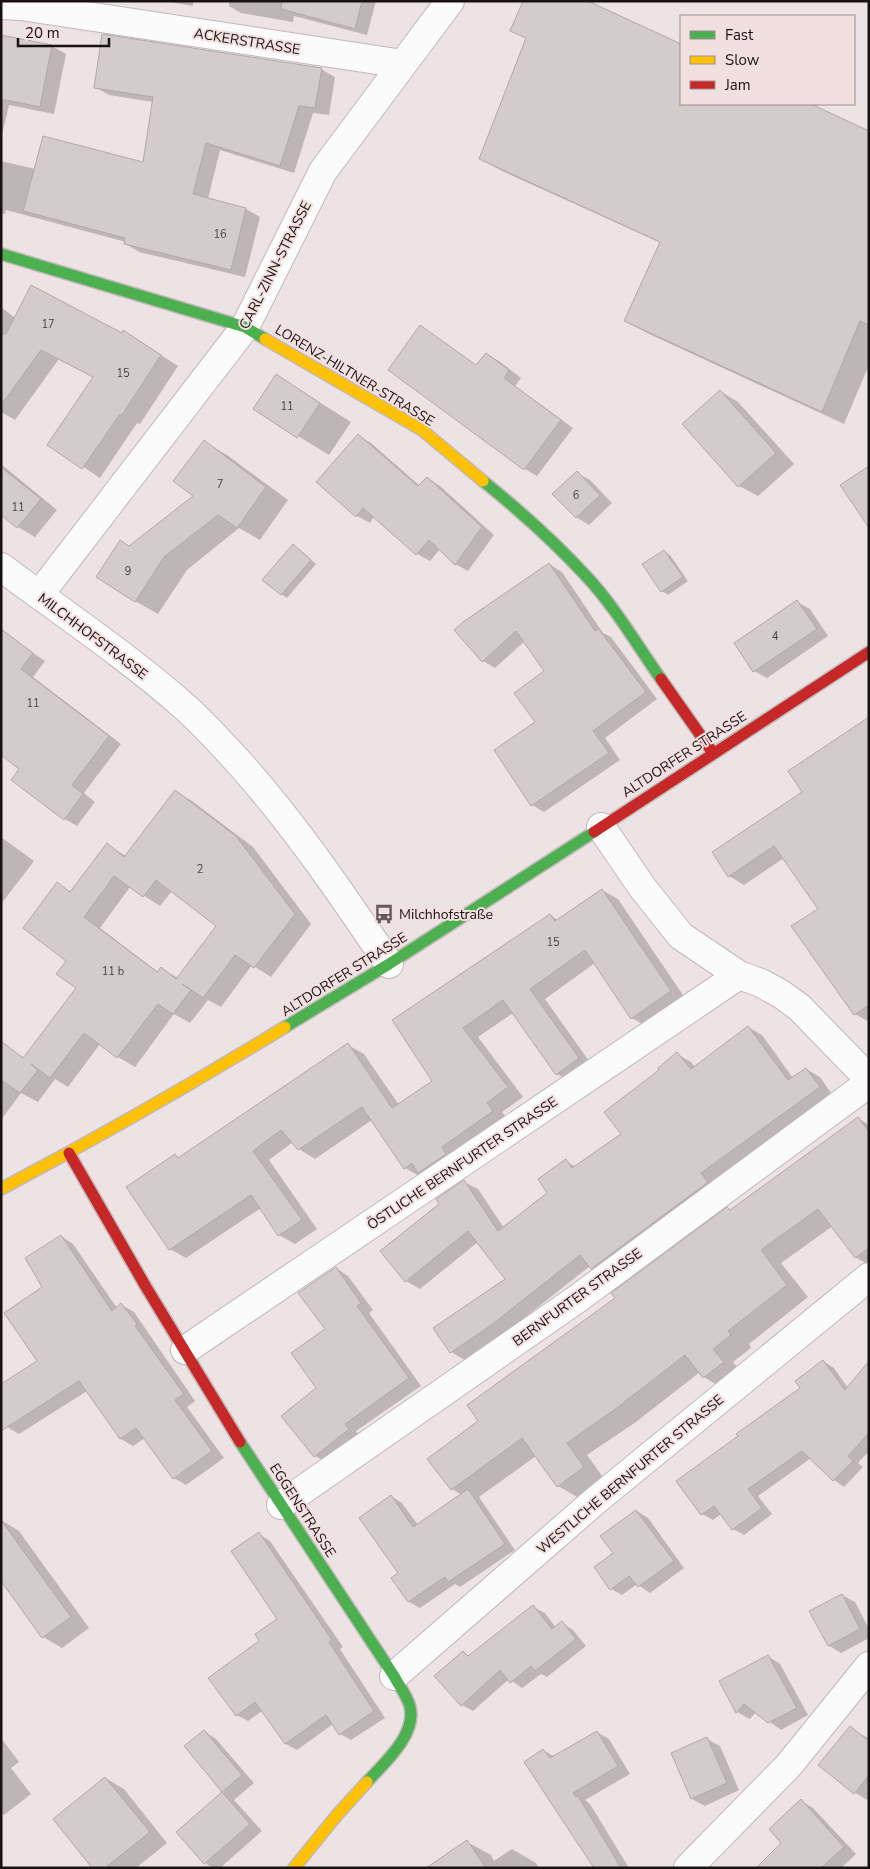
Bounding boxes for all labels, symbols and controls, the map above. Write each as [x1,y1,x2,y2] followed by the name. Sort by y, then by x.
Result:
[18,15,109,47] scale bar
[680,15,855,105] legend
[25,23,60,43] text: 20 m
[192,24,301,59] street label: ACKERSTRASSE
[725,25,754,45] text: Fast
[725,50,760,70] text: Slow
[724,75,751,95] text: Jam
[235,198,316,333] street label: CARL-ZINN-STRASSE
[213,227,227,242] house number: 16
[41,317,55,332] house number: 17
[271,320,438,431] street label: LORENZ-HILTNER-STRASSE
[116,366,130,381] house number: 15
[280,399,294,414] house number: 11
[217,477,223,492] house number: 7
[573,488,580,503] house number: 6
[11,500,25,515] house number: 11
[125,564,131,579] house number: 9
[34,589,152,684] street label: MILCHHOFSTRASSE
[772,629,779,644] house number: 4
[26,696,40,711] house number: 11
[618,707,750,802] street label: ALTDORFER STRASSE
[197,862,203,877] house number: 2
[373,903,395,925] bus stop icon: Milchhofstraße
[399,905,493,924] place label: Milchhofstraße
[278,928,411,1021] street label: ALTDORFER STRASSE
[546,935,560,950] house number: 15
[102,964,124,979] house number: 11 b
[363,1092,561,1234] street label: ÖSTLICHE BERNFURTER STRASSE
[509,1244,646,1351] street label: BERNFURTER STRASSE
[533,1390,728,1558] street label: WESTLICHE BERNFURTER STRASSE
[265,1460,340,1561] street label: EGGENSTRASSE

